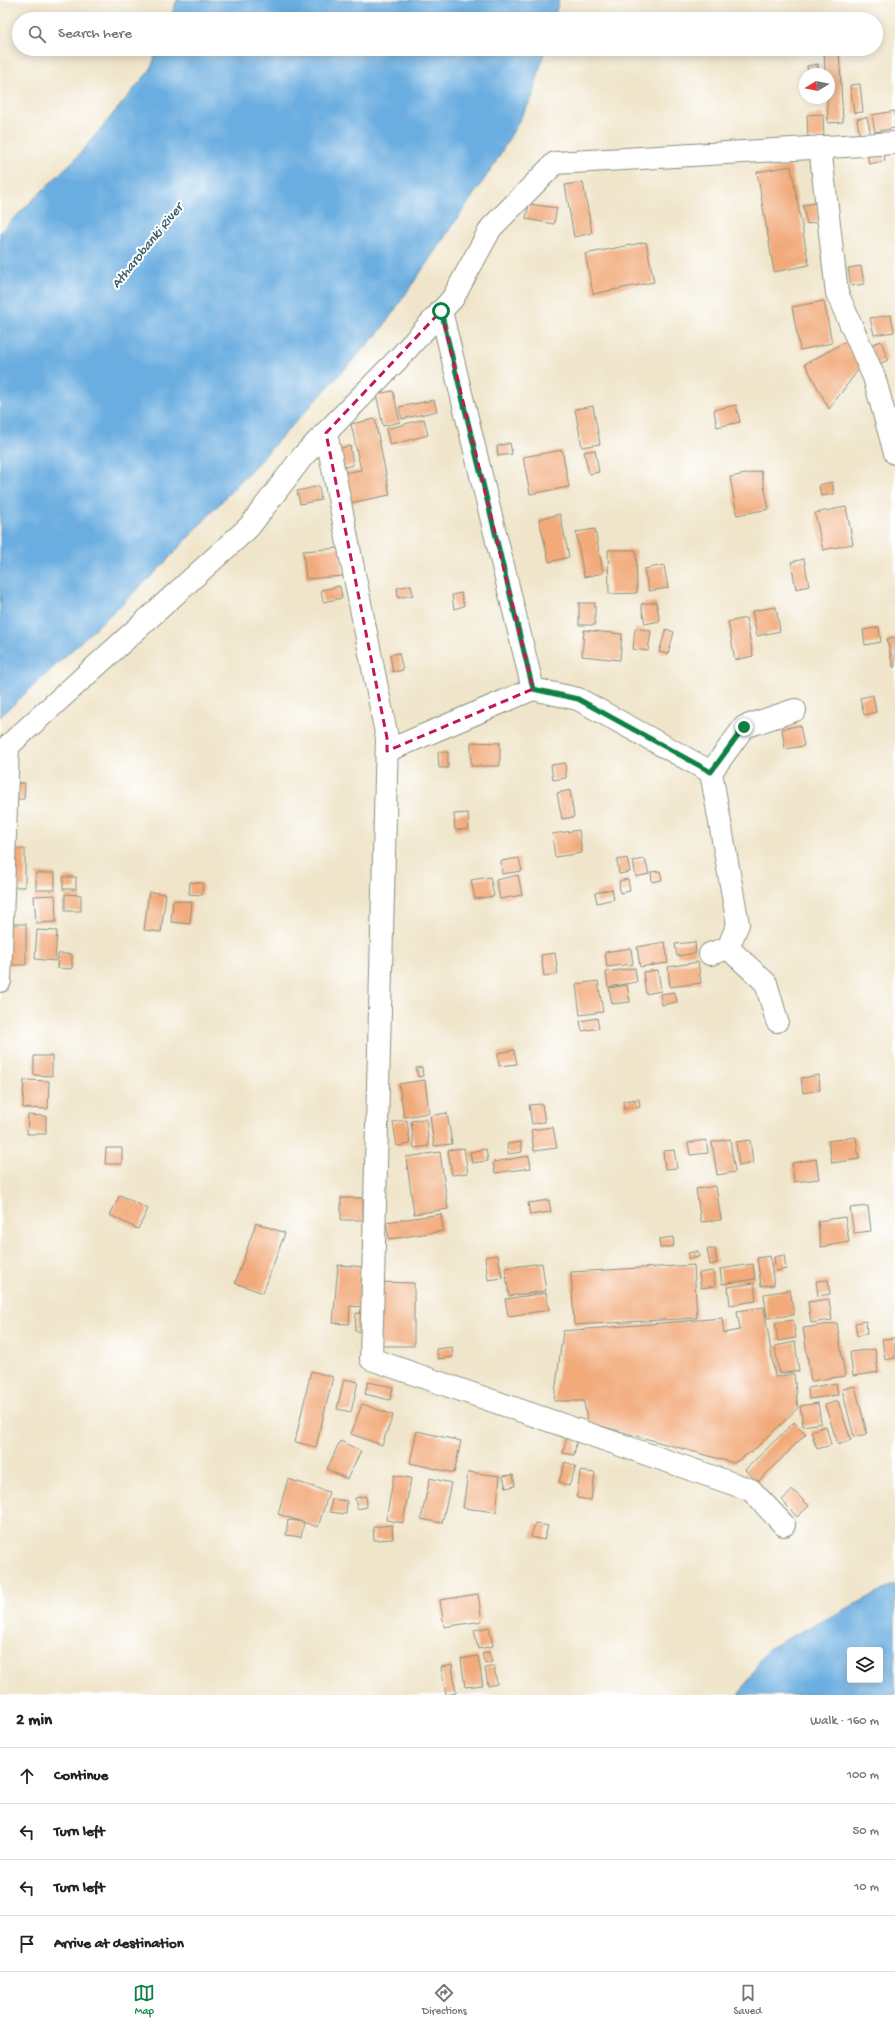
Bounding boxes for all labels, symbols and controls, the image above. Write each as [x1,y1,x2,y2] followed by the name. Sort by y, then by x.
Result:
[12,12,883,56] search box
[26,23,48,45] icon: search
[58,25,132,43] text: Search here
[799,68,835,104] north arrow
[108,198,189,293] water label: Atharobanki River
[432,302,450,320] route start
[735,718,753,736] route end
[847,1647,883,1683] map controls
[847,1647,883,1683] button: layers
[16,1711,52,1731] text: 2 min
[810,1714,879,1729] text: Walk · 160 m
[16,1765,38,1787] icon: ahead
[54,1767,108,1785] text: Continue
[847,1768,879,1783] text: 100 m
[16,1821,38,1843] icon: left
[54,1823,105,1841] text: Turn left
[852,1824,879,1839] text: 50 m
[16,1877,38,1899] icon: left
[54,1879,105,1897] text: Turn left
[854,1880,879,1895] text: 10 m
[16,1933,38,1955] icon: arrive
[54,1935,184,1953] text: Arrive at destination
[133,1982,155,2018] tab: Map
[422,1982,467,2018] tab: Directions
[733,1982,762,2018] tab: Saved

